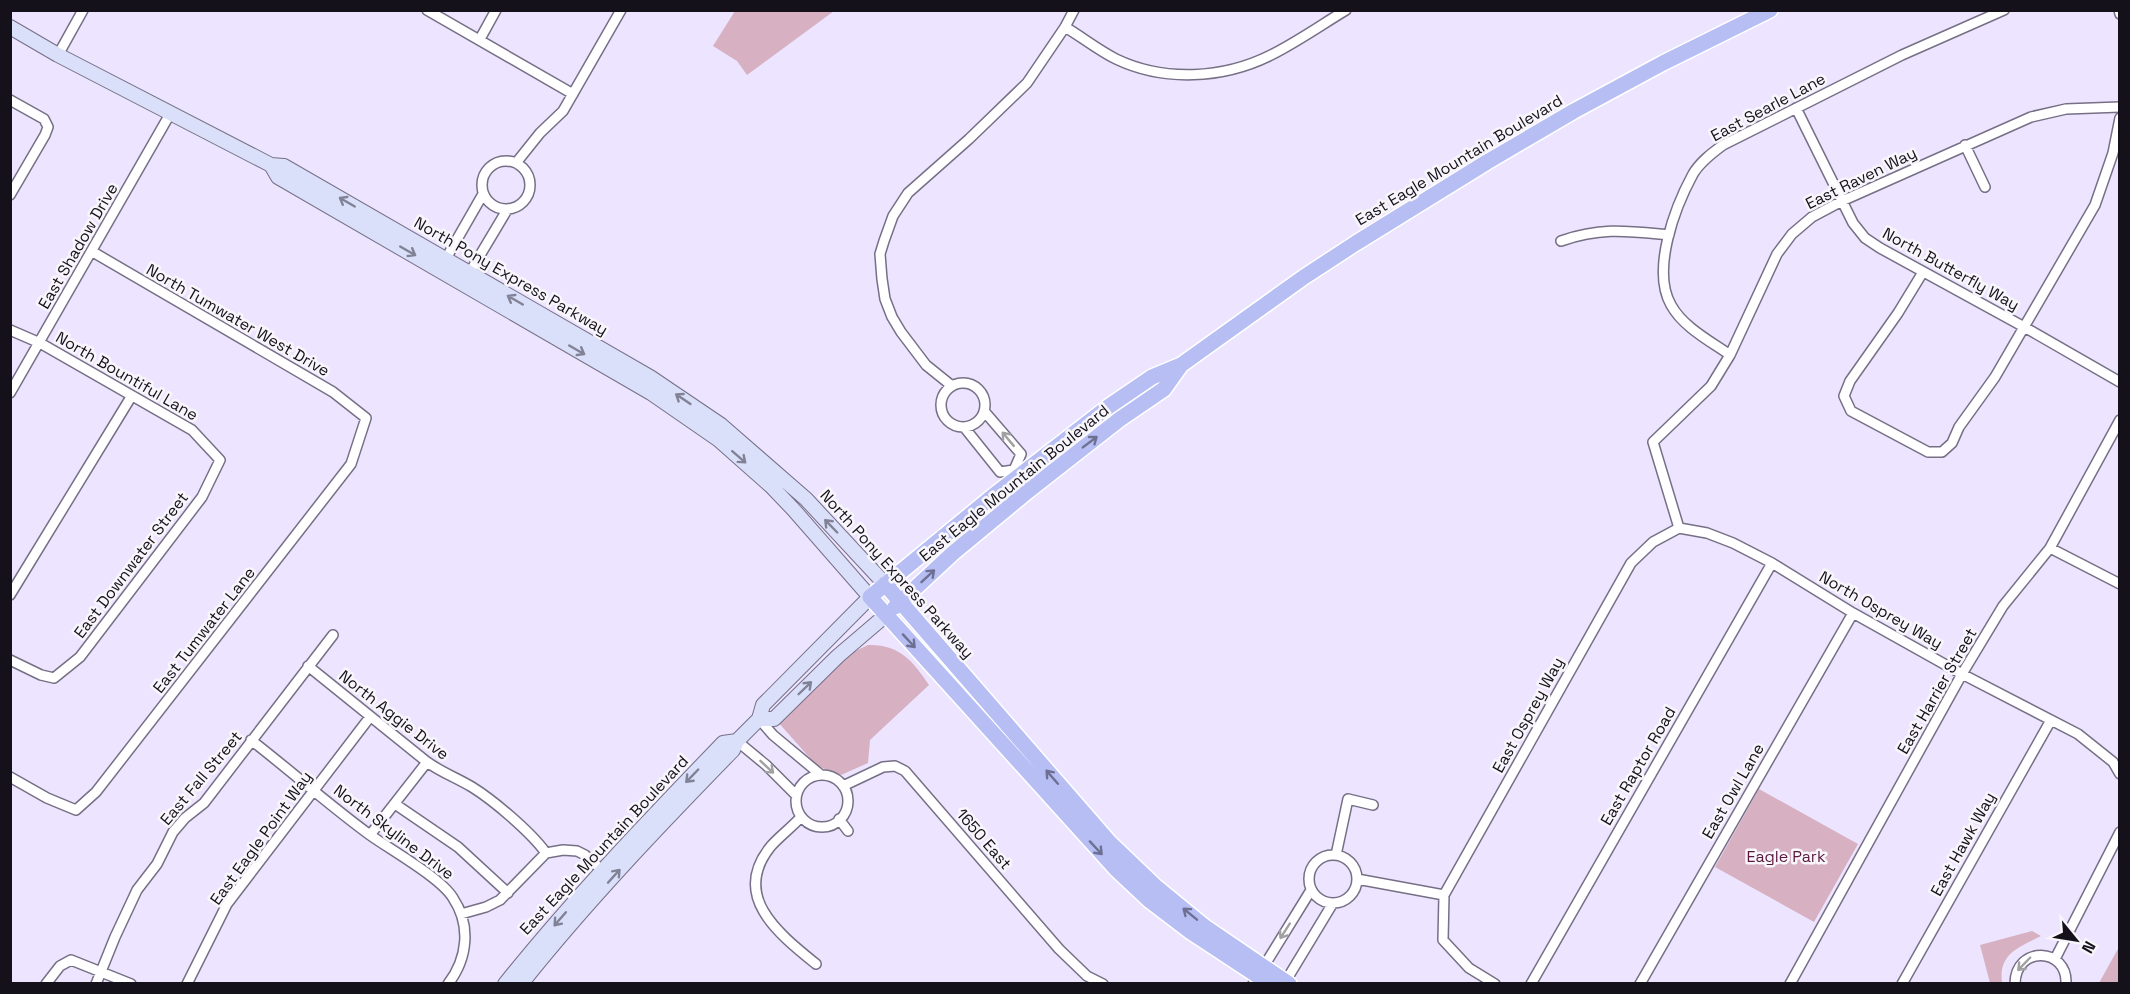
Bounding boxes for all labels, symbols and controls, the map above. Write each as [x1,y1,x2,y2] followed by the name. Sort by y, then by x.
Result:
[1707,68,1829,146] street label: East Searle Lane
[1352,90,1566,230] street label: East Eagle Mountain Boulevard
[1802,142,1920,214] street label: East Raven Way
[33,179,123,313] street label: East Shadow Drive
[338,196,355,208] one-way arrow
[410,212,612,340] street label: North Pony Express Parkway
[1879,223,2023,315] street label: North Butterfly Way
[399,246,416,258] one-way arrow
[143,259,333,381] street label: North Tumwater West Drive
[507,293,524,305] one-way arrow
[52,327,202,425] street label: North Bountiful Lane
[567,345,585,356] one-way arrow
[675,393,692,405] one-way arrow
[915,400,1113,566] street label: East Eagle Mountain Boulevard
[1001,432,1015,447] one-way arrow
[1082,436,1098,448] one-way arrow
[731,450,746,464] one-way arrow
[815,485,979,663] street label: North Pony Express Parkway
[69,488,193,642] street label: East Downwater Street
[824,518,838,533] one-way arrow
[148,563,260,697] street label: East Tumwater Lane
[1816,566,1946,654] street label: North Osprey Way
[921,568,936,583] one-way arrow
[1892,624,1982,758] street label: East Harrier Street
[902,633,916,648] one-way arrow
[1488,654,1568,776] street label: East Osprey Way
[335,665,453,765] street label: North Aggie Drive
[797,681,812,695] one-way arrow
[1596,703,1680,829] street label: East Raptor Road
[156,727,246,829] street label: East Fall Street
[1697,740,1769,842] street label: East Owl Lane
[515,751,693,939] street label: East Eagle Mountain Boulevard
[760,760,775,774] one-way arrow
[205,767,317,909] street label: East Eagle Point Way
[685,768,699,783] one-way arrow
[1045,770,1059,785] one-way arrow
[330,780,458,884] street label: North Skyline Drive
[1926,788,2000,900] street label: East Hawk Way
[952,804,1016,874] street label: 1650 East
[1089,840,1103,855] one-way arrow
[1746,846,1826,867] park label: Eagle Park
[607,869,621,884] one-way arrow
[1182,908,1198,921] one-way arrow
[2046,910,2106,970] north arrow
[553,911,567,926] one-way arrow
[1279,922,1291,939] one-way arrow
[2077,937,2100,957] text: N
[2017,956,2032,971] one-way arrow

